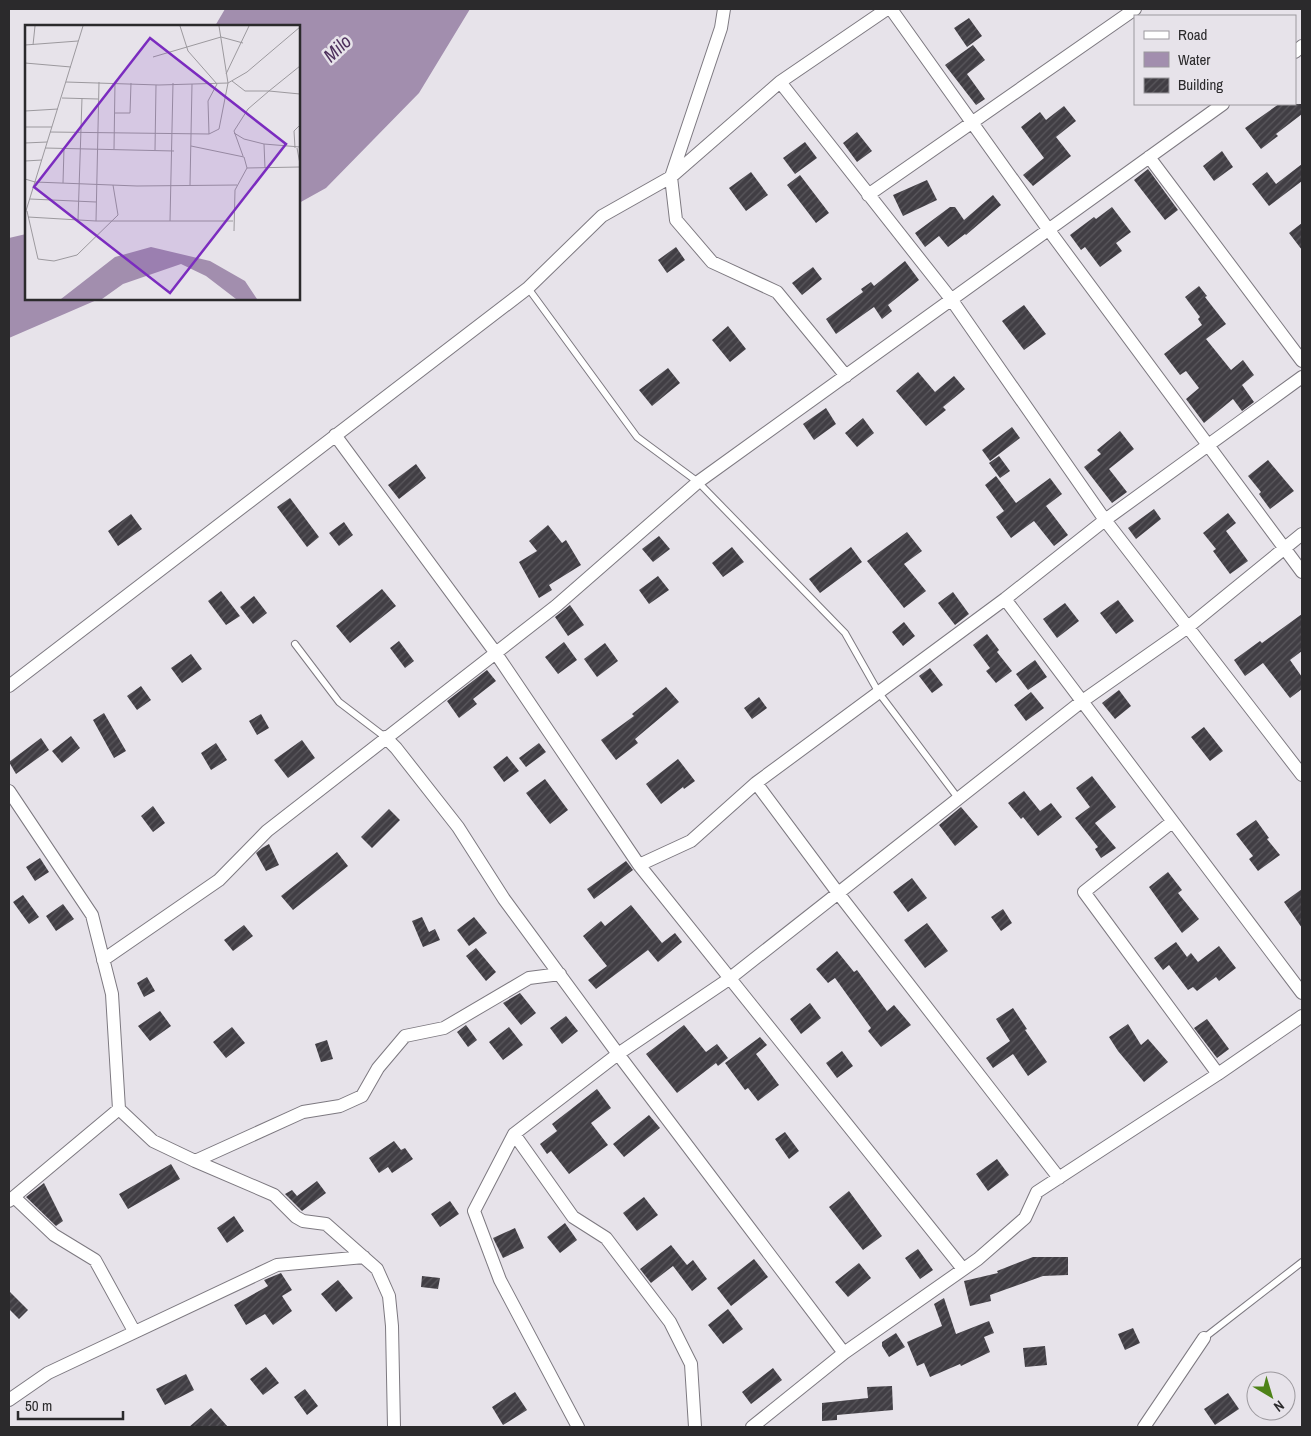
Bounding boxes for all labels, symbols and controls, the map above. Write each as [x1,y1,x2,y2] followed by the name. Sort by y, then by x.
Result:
[1134,15,1296,105] legend
[1178,24,1207,45] text: Road
[25,25,300,300] inset map
[317,28,357,68] water label: Milo
[1178,49,1210,70] text: Water
[1178,74,1223,95] text: Building
[1246,1371,1296,1421] north arrow
[18,1388,122,1420] scale bar
[25,1395,52,1416] text: 50 m
[1270,1397,1288,1416] text: N

